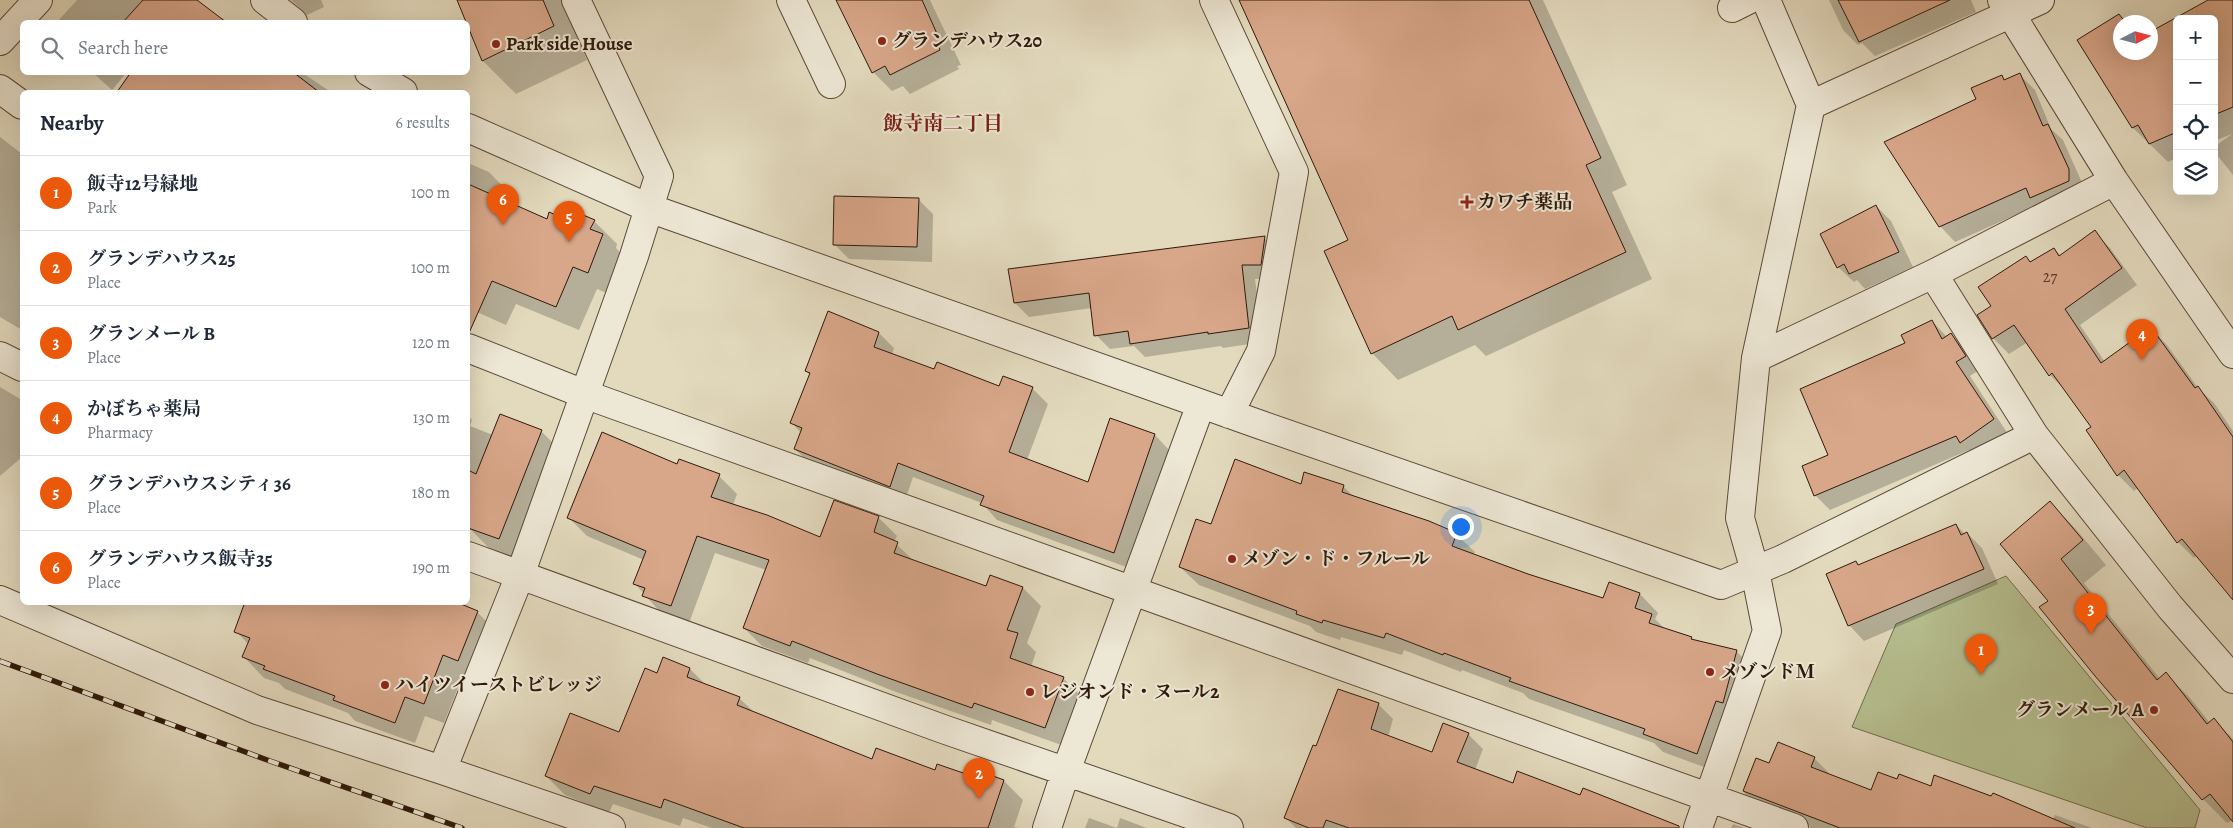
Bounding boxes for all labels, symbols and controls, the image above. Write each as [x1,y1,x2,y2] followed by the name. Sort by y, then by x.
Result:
[2113,15,2158,60] north arrow
[2173,15,2218,195] map controls
[2173,15,2218,60] button: +
[20,20,470,75] search box
[892,28,1042,54] place label: グランデハウス20
[506,31,633,57] place label: Park side House
[38,34,66,62] icon: search
[78,35,168,61] text: Search here
[876,35,888,47] marker: グランデハウス20
[490,38,502,50] marker: Park side House
[2173,60,2218,105] button: −
[2173,105,2218,150] button: locate
[40,109,103,137] text: Nearby
[883,110,1003,137] district label: 飯寺南二丁目
[396,112,450,134] text: 6 results
[2173,150,2218,195] button: layers
[87,171,198,197] text: 飯寺12号緑地
[53,182,59,204] text: 1
[411,182,450,204] text: 100 m
[487,184,519,225] pin: 6
[1477,189,1572,215] place label: カワチ薬品
[1461,196,1473,208] marker: カワチ薬品
[87,197,117,219] text: Park
[553,201,585,242] pin: 5
[87,246,236,272] text: グランデハウス25
[52,257,60,279] text: 2
[411,257,450,279] text: 100 m
[2043,266,2057,288] house number: 27
[87,272,121,294] text: Place
[2126,319,2158,360] pin: 4
[87,321,215,347] text: グランメール B
[53,332,59,354] text: 3
[412,332,450,354] text: 120 m
[87,347,121,369] text: Place
[87,396,201,422] text: かぼちゃ薬局
[52,407,60,429] text: 4
[413,407,450,429] text: 130 m
[87,422,153,444] text: Pharmacy
[87,471,291,497] text: グランデハウスシティ36
[53,482,59,504] text: 5
[412,482,450,504] text: 180 m
[87,497,121,519] text: Place
[1448,514,1474,540] your location
[87,546,273,572] text: グランデハウス飯寺35
[1242,546,1430,572] place label: メゾン・ド・フルール
[1226,553,1238,565] marker: メゾン・ド・フルール
[52,557,60,579] text: 6
[412,557,450,579] text: 190 m
[87,572,121,594] text: Place
[2075,593,2107,634] pin: 3
[1965,634,1997,675] pin: 1
[1720,659,1814,685] place label: メゾンドＭ
[1704,666,1716,678] marker: メゾンドＭ
[395,672,602,698] place label: ハイツイーストビレッジ
[379,679,391,691] marker: ハイツイーストビレッジ
[1040,679,1219,705] place label: レジオンド・ヌール2
[1024,686,1036,698] marker: レジオンド・ヌール2
[2016,697,2145,723] place label: グランメール A
[2148,704,2160,716] marker: グランメール A
[963,758,995,799] pin: 2

